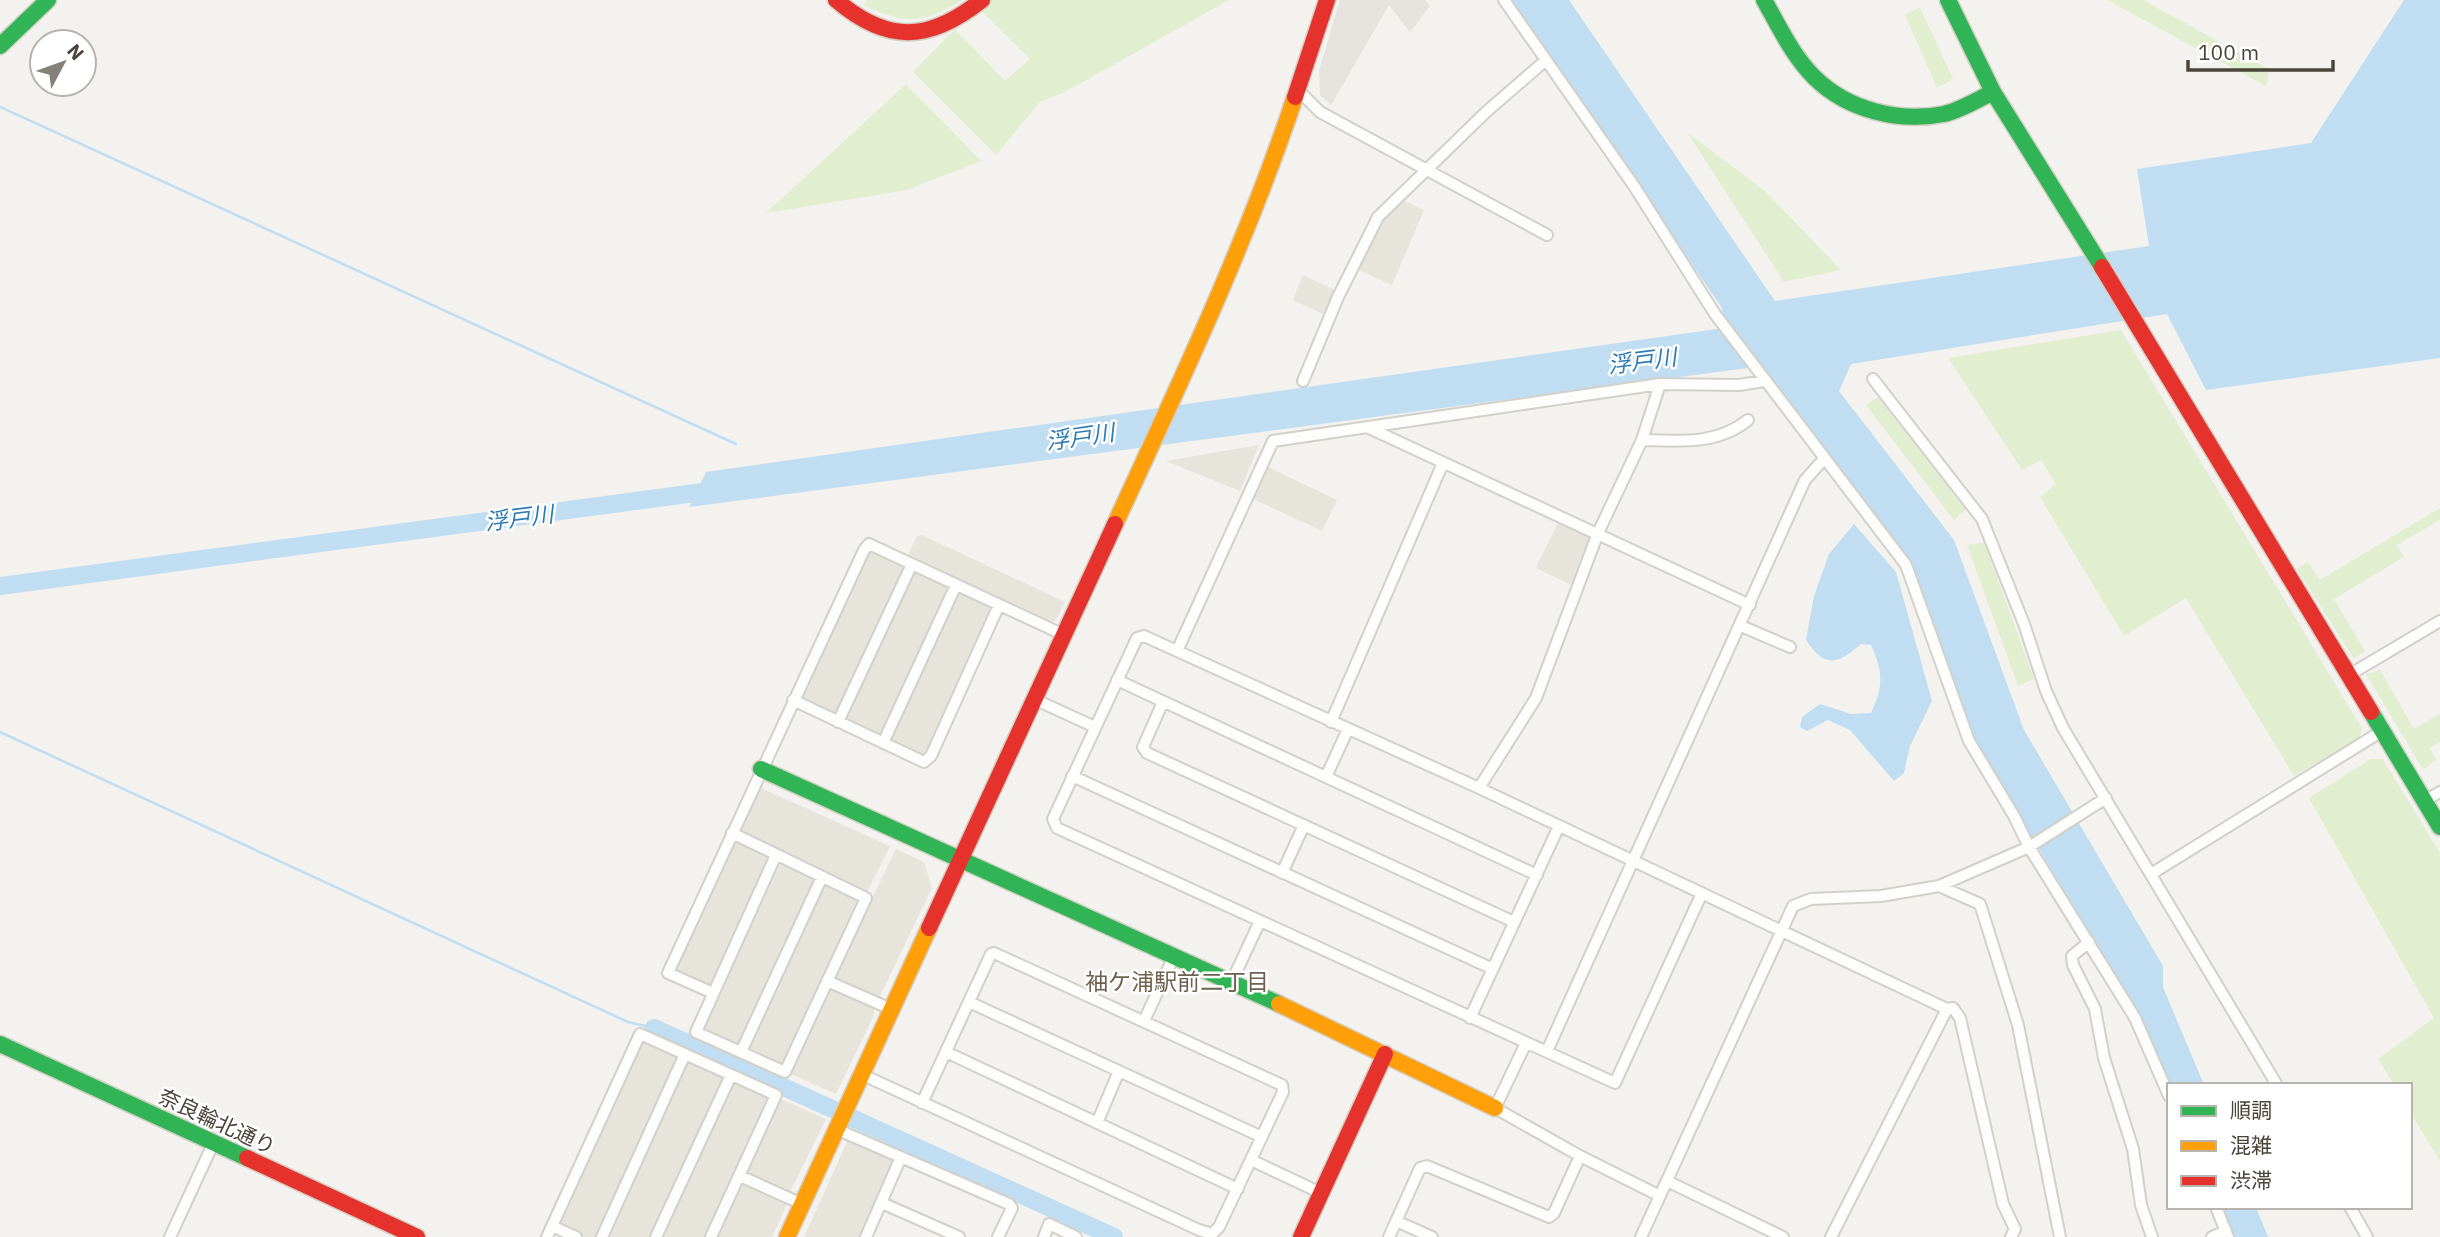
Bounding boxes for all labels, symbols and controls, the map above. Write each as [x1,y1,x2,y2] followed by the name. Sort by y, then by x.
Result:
[28,28,98,98] north arrow
[2188,28,2333,72] scale bar
[2198,38,2259,66] text: 100 m
[62,39,89,65] text: N
[1606,341,1681,379] water label: 浮戸川
[1044,416,1119,456] water label: 浮戸川
[483,498,558,536] water label: 浮戸川
[1085,966,1269,996] district label: 袖ケ浦駅前二丁目
[154,1082,280,1160] street label: 奈良輪北通り
[2167,1083,2412,1209] legend
[2230,1096,2272,1124] text: 順調
[2230,1131,2272,1159] text: 混雑
[2230,1166,2272,1194] text: 渋滞

